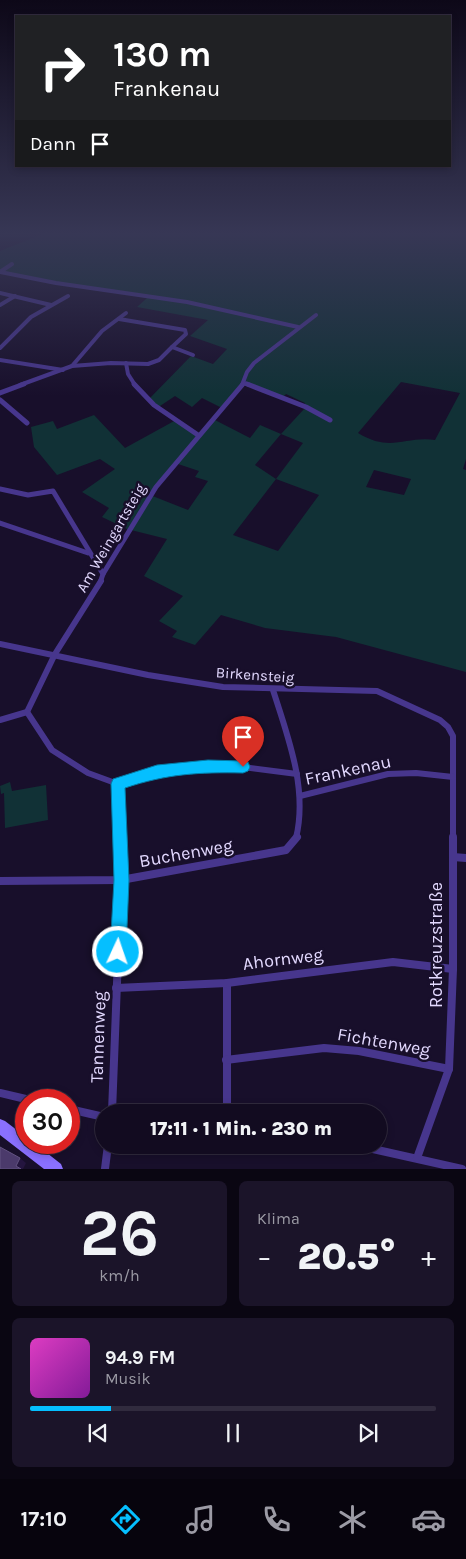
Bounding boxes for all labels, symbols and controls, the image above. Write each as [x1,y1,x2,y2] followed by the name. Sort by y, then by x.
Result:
[113,34,211,75] text: 130 m
[30,35,95,100] icon: right
[113,76,220,102] text: Frankenau
[86,130,114,158] icon: arrive
[30,133,76,155] text: Dann
[73,480,150,595] street label: Am Weingartsteig
[215,663,295,687] street label: Birkensteig
[222,716,264,767] pin
[229,723,257,751] icon: arrive
[303,750,393,790] street label: Frankenau
[137,834,235,872] street label: Buchenweg
[425,882,447,1008] street label: Rotkreuzstraße
[91,925,143,977] position arrow
[242,943,324,975] street label: Ahornweg
[85,991,111,1083] street label: Tannenweg
[336,1023,432,1061] street label: Fichtenweg
[15,1089,80,1154] speed limit sign: 30
[150,1118,332,1140] text: 17:11 · 1 Min. · 230 m
[80,1195,159,1271] text: 26
[257,1209,300,1228] text: Klima
[297,1234,396,1279] text: 20.5°
[257,1240,272,1273] text: −
[421,1240,436,1273] text: +
[99,1266,140,1285] text: km/h
[105,1347,175,1369] text: 94.9 FM
[105,1369,150,1388] text: Musik
[84,1419,112,1447] icon: previous
[219,1419,247,1447] icon: pause
[354,1419,382,1447] icon: next
[108,1502,143,1537] icon: directions
[183,1502,218,1537] icon: music
[259,1502,294,1537] icon: phone
[335,1502,370,1537] icon: climate
[411,1502,446,1537] icon: car
[20,1506,67,1532] text: 17:10

